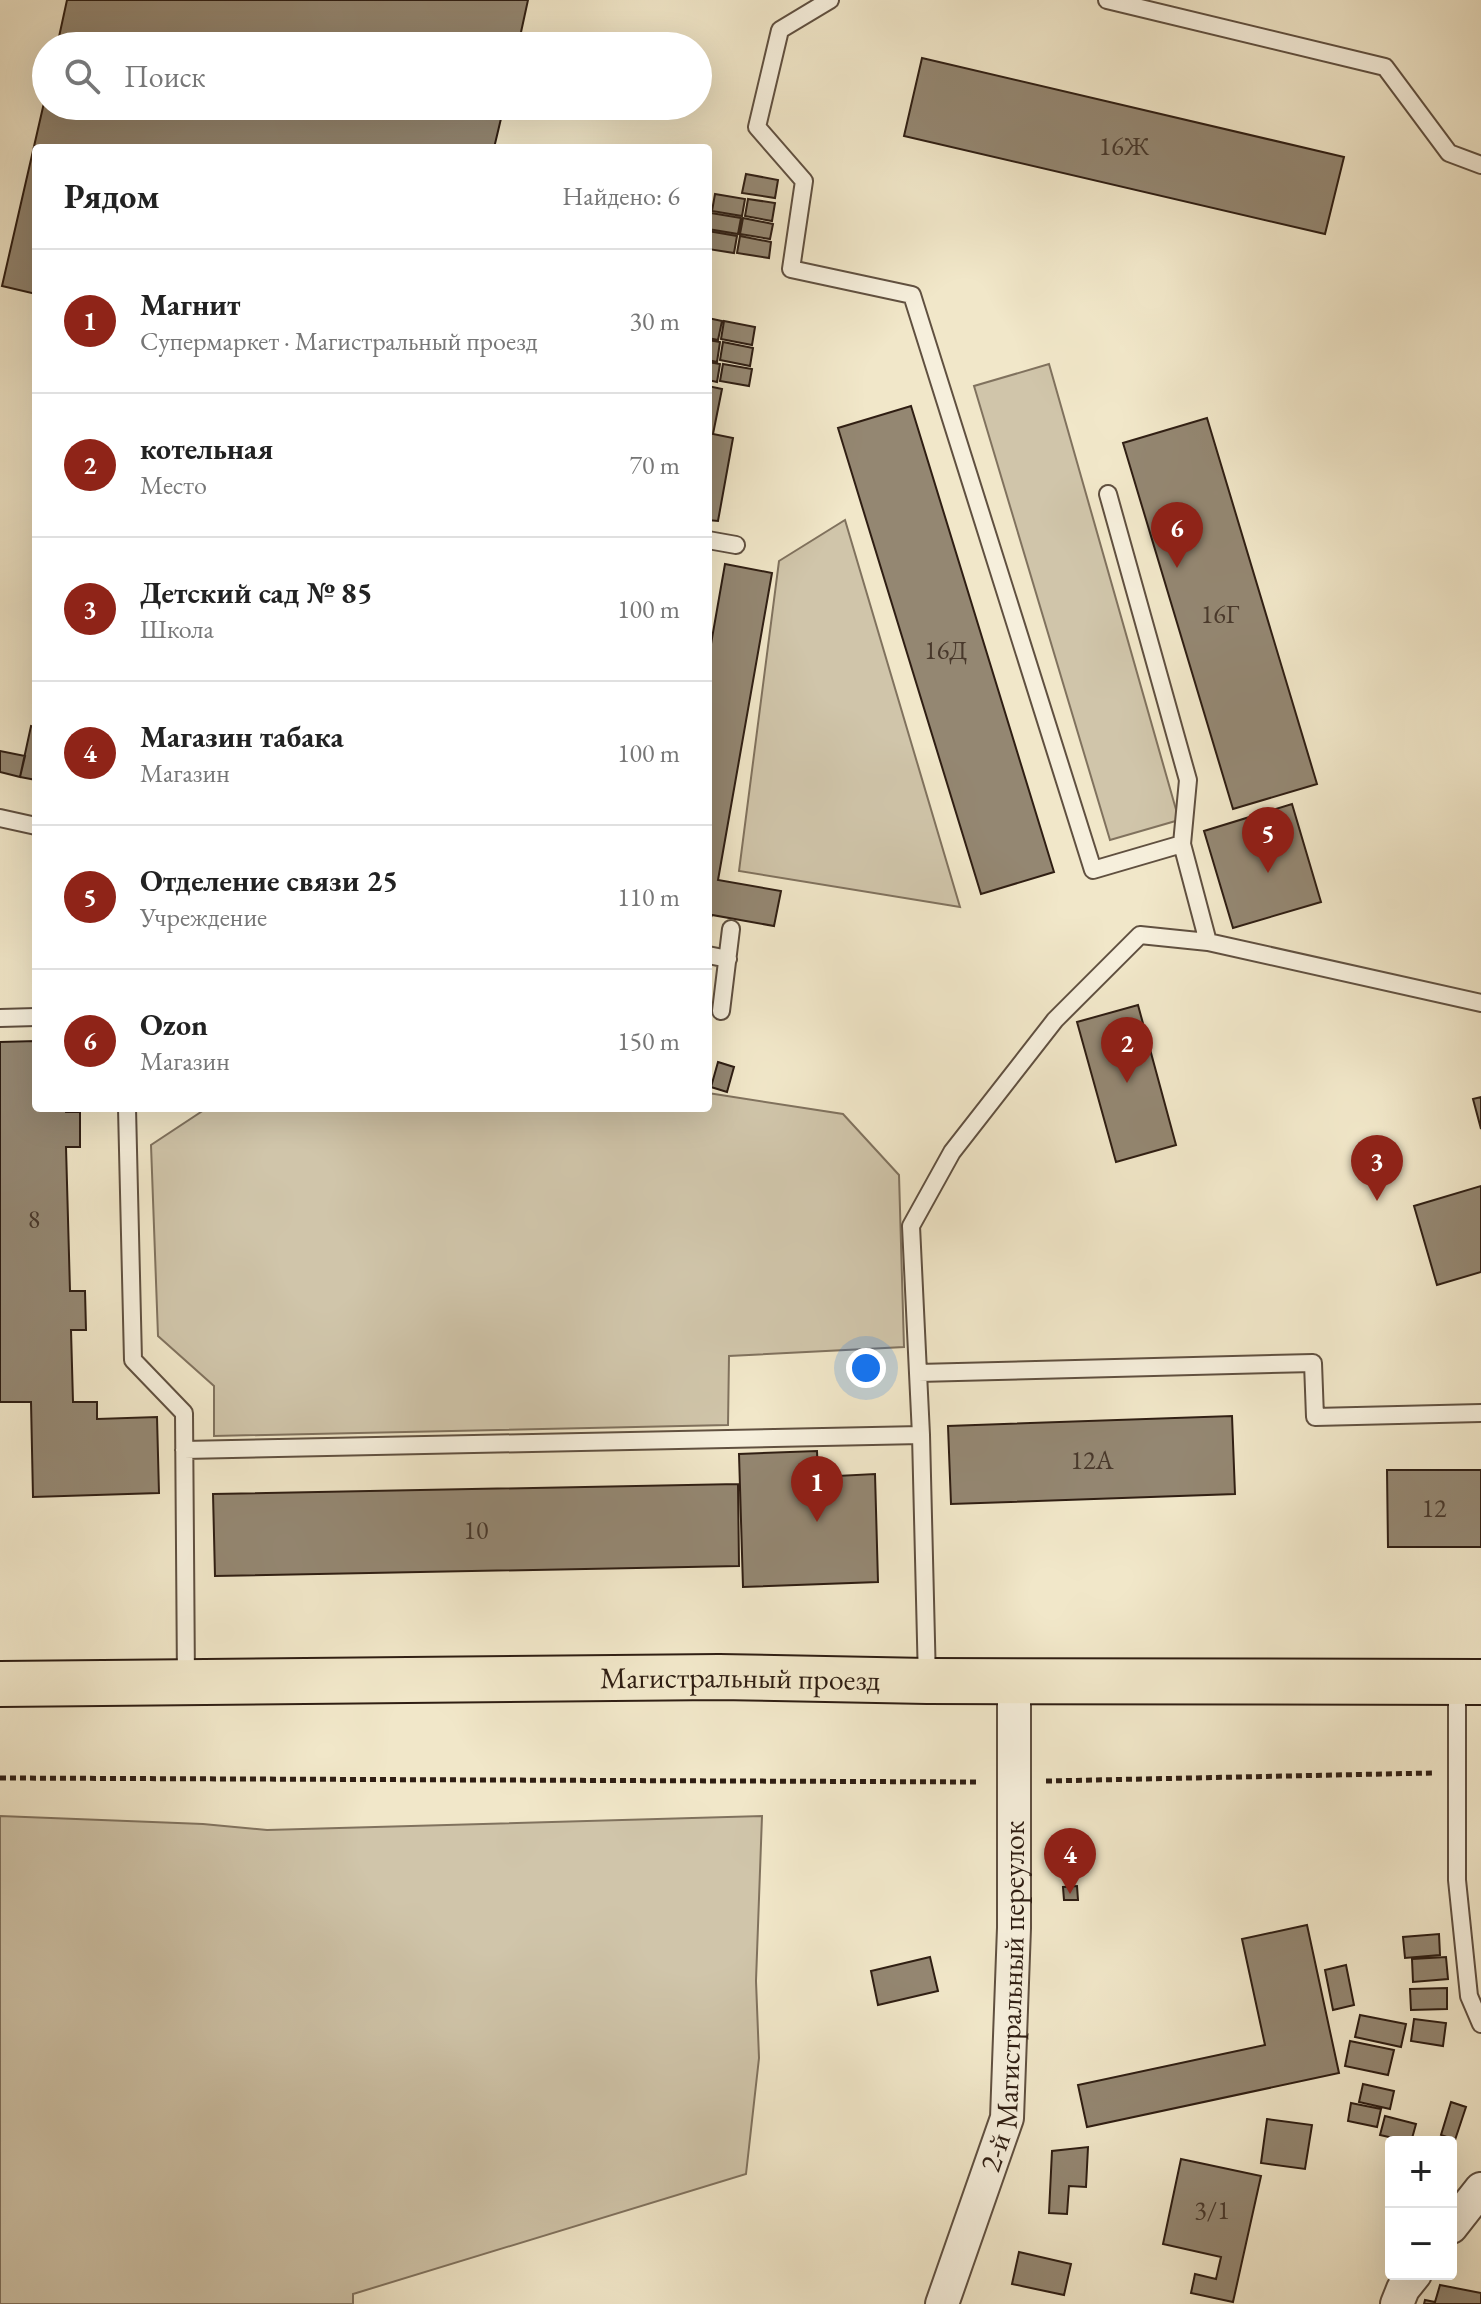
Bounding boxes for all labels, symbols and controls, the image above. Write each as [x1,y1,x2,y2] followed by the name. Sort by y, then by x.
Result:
[32,32,712,120] search box
[60,54,104,98] icon: search
[124,57,206,96] text: Поиск
[1099,129,1150,163] house number: 16Ж
[64,174,159,218] text: Рядом
[562,179,680,213] text: Найдено: 6
[140,285,240,324] text: Магнит
[83,304,97,338] text: 1
[630,304,680,338] text: 30 m
[140,324,537,358] text: Супермаркет · Магистральный проезд
[140,429,273,468] text: котельная
[83,448,97,482] text: 2
[630,448,680,482] text: 70 m
[140,468,207,502] text: Место
[1151,502,1203,568] pin: 6
[140,573,373,612] text: Детский сад № 85
[83,592,97,626] text: 3
[617,592,680,626] text: 100 m
[1201,597,1240,631] house number: 16Г
[140,612,214,646] text: Школа
[924,633,968,667] house number: 16Д
[140,717,344,756] text: Магазин табака
[83,736,97,770] text: 4
[617,736,680,770] text: 100 m
[140,756,230,790] text: Магазин
[1242,807,1294,873] pin: 5
[140,861,398,900] text: Отделение связи 25
[83,880,97,914] text: 5
[617,880,680,914] text: 110 m
[140,900,267,934] text: Учреждение
[140,1005,208,1044] text: Ozon
[1101,1017,1153,1083] pin: 2
[83,1024,97,1058] text: 6
[617,1024,680,1058] text: 150 m
[140,1044,230,1078] text: Магазин
[1351,1135,1403,1201] pin: 3
[28,1202,40,1236] house number: 8
[846,1348,886,1388] your location
[1071,1443,1114,1477] house number: 12А
[791,1456,843,1522] pin: 1
[1422,1491,1447,1525] house number: 12
[464,1513,488,1547] house number: 10
[600,1657,881,1699] street label: Магистральный проезд
[970,1821,1033,2177] street label: 2-й Магистральный переулок
[1044,1828,1096,1894] pin: 4
[1385,2136,1457,2280] map controls
[1385,2136,1457,2208] button: +
[1194,2193,1230,2227] house number: 3/1
[1385,2208,1457,2280] button: −

